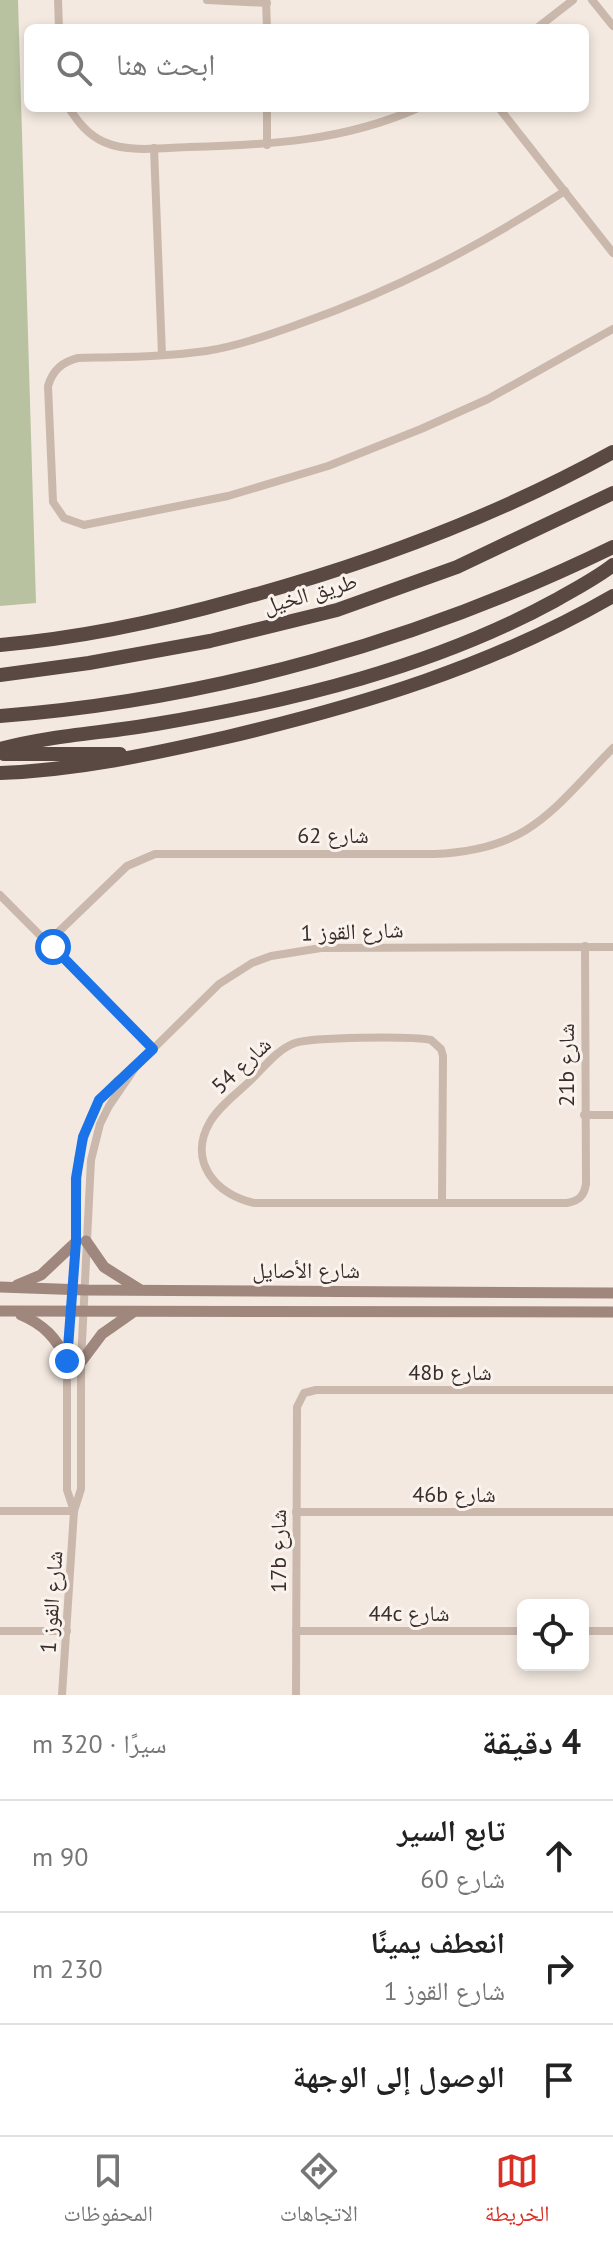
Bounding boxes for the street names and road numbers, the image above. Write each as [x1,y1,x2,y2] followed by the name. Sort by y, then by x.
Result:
[260,566,360,620] street label: طريق الخيل
[297,821,369,849] street label: شارع 62
[300,915,404,947] street label: شارع القوز 1
[552,1023,580,1107] street label: 21b شارع
[205,1030,277,1100] street label: شارع 54
[252,1256,360,1284] street label: شارع الأصايل
[408,1358,492,1386] street label: 48b شارع
[412,1480,496,1508] street label: 46b شارع
[264,1509,292,1593] street label: 17b شارع
[33,1550,69,1654] street label: شارع القوز 1
[368,1599,450,1627] street label: 44c شارع

